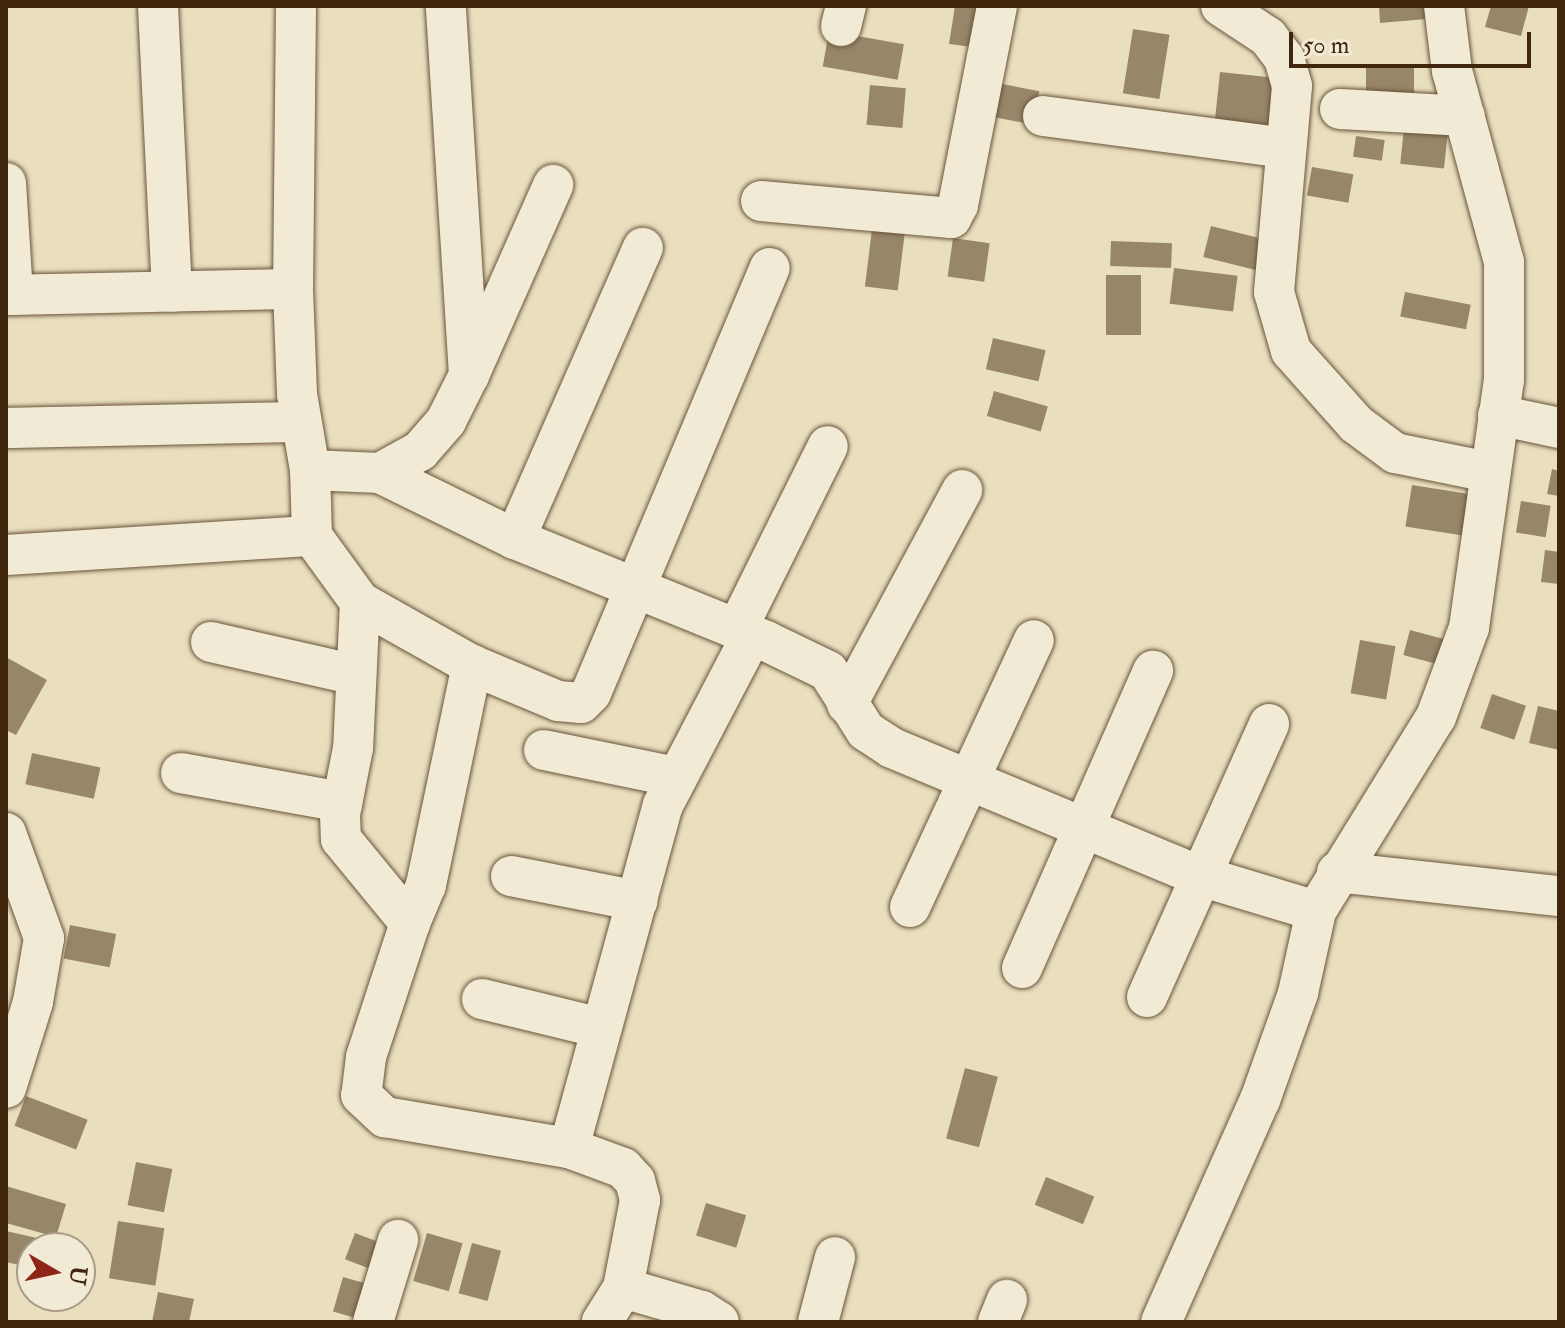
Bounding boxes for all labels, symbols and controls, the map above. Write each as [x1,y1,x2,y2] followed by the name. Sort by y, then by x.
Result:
[1293,16,1535,66] scale bar
[1303,30,1349,61] text: 50 m
[16,1232,96,1312] north arrow
[62,1264,93,1287] text: U

